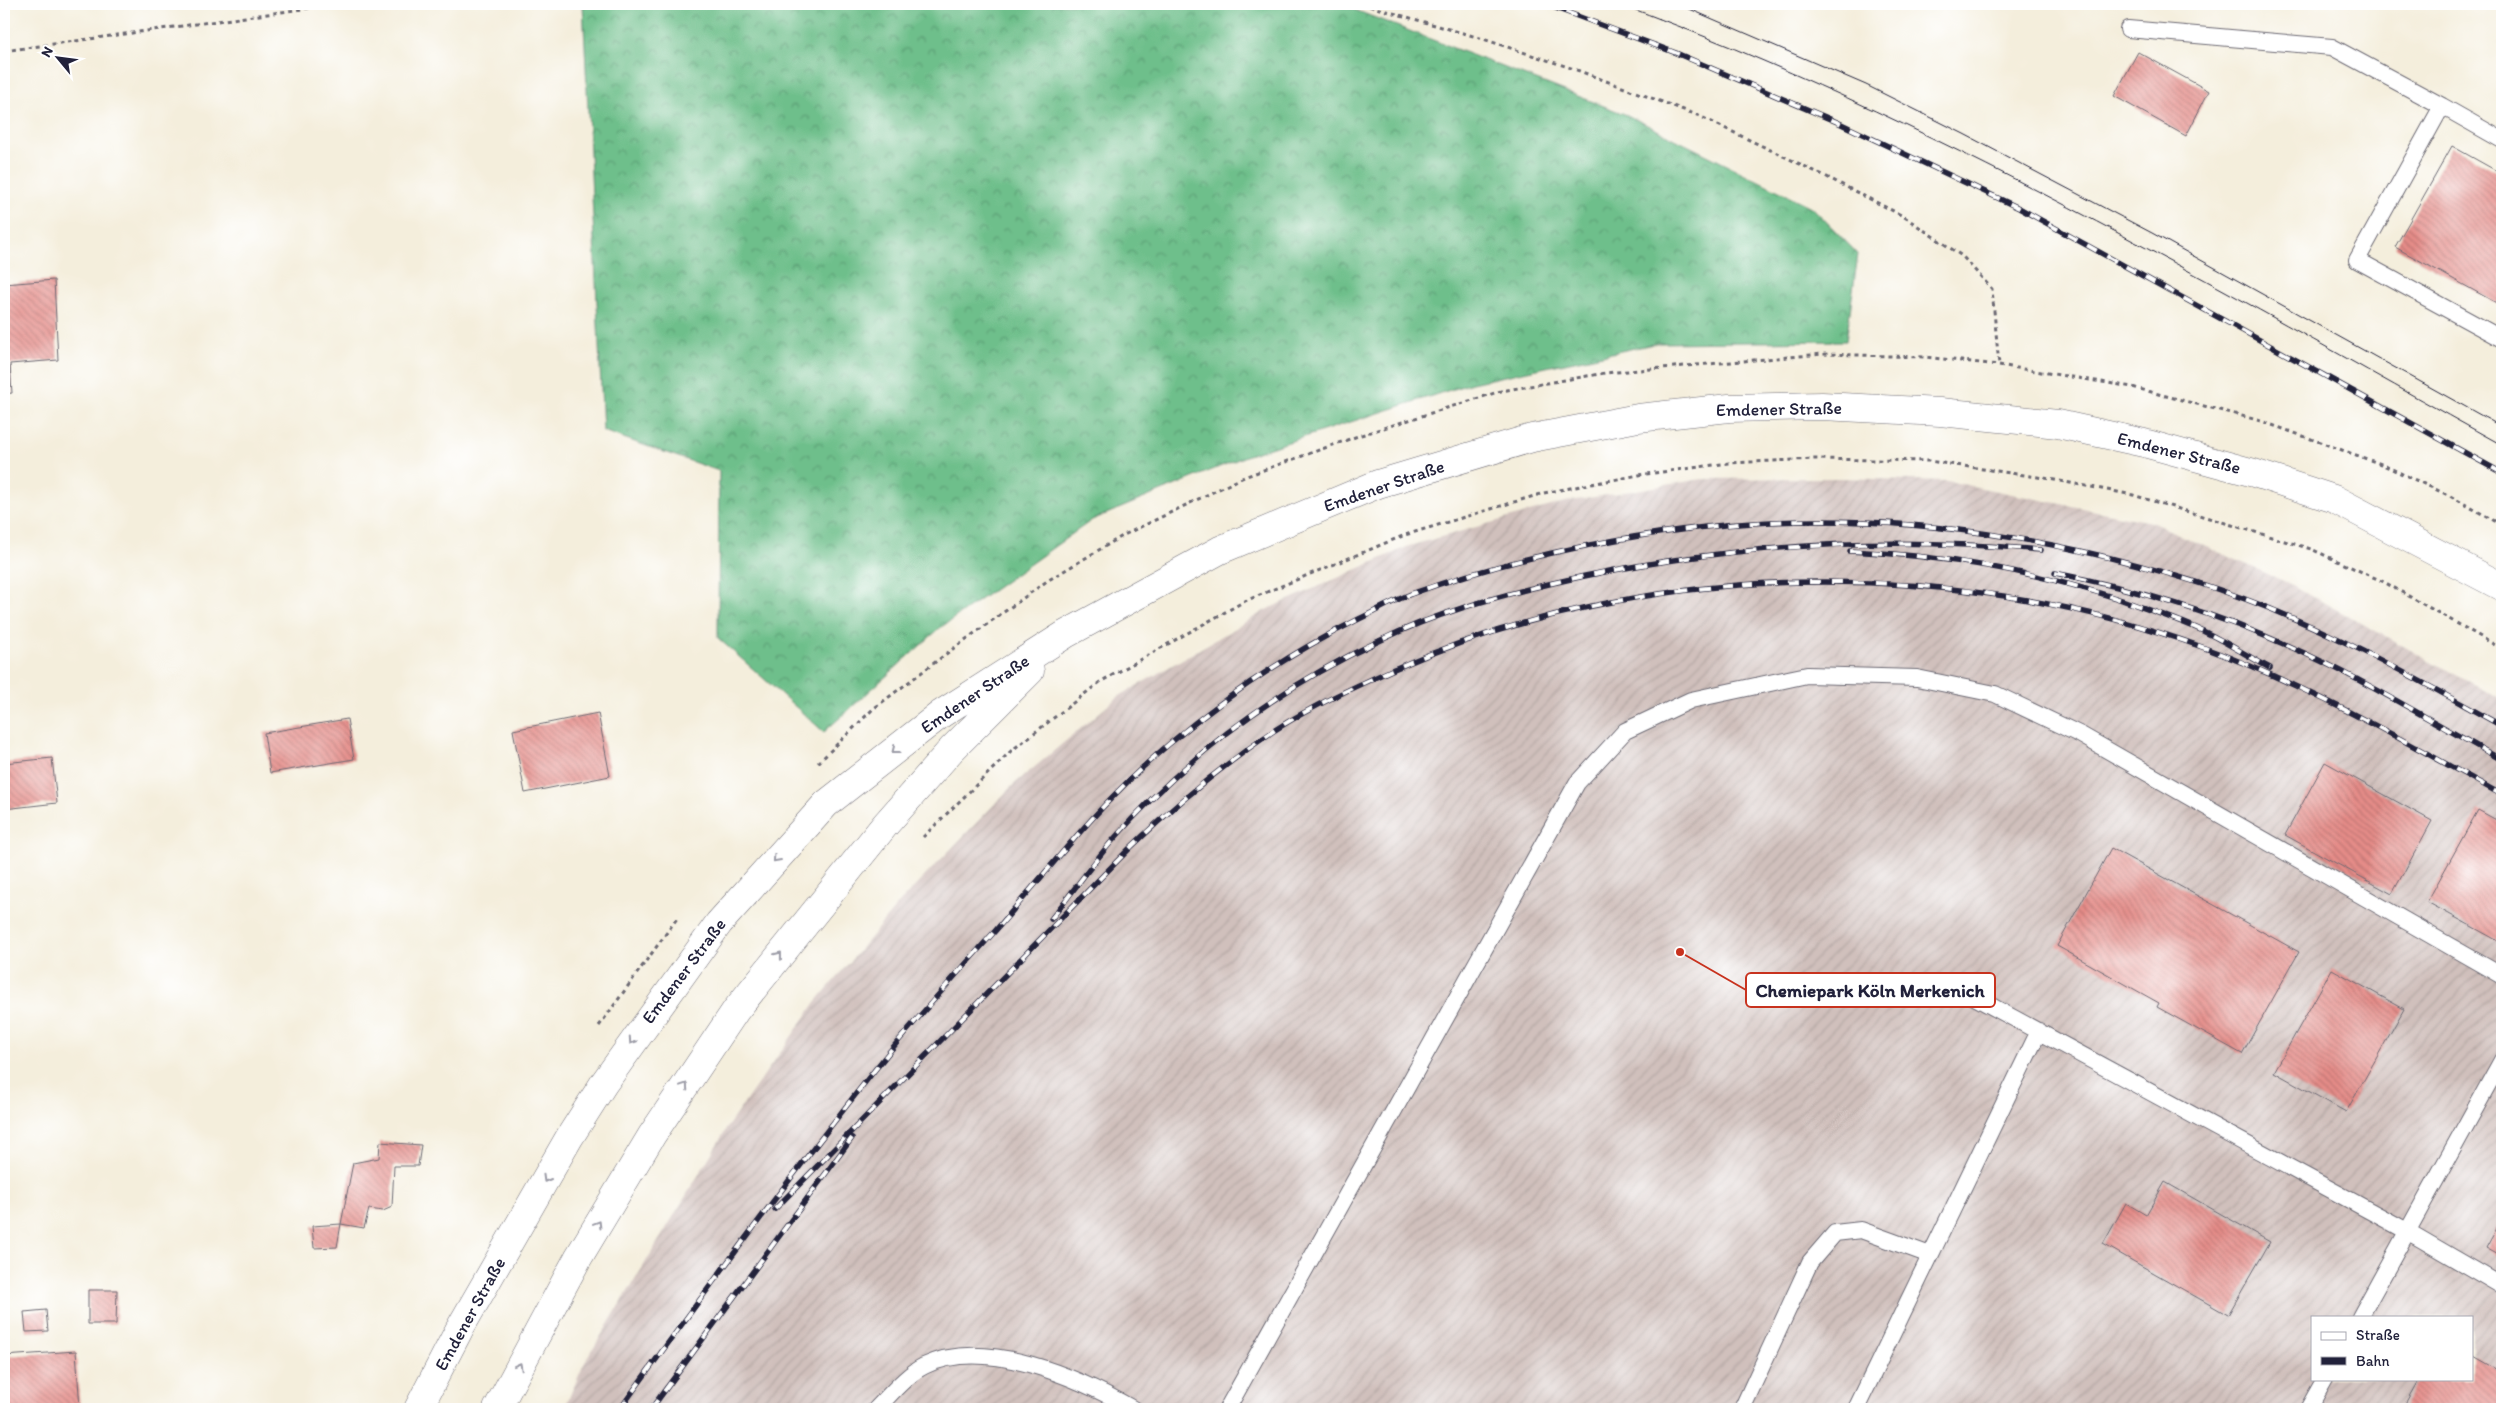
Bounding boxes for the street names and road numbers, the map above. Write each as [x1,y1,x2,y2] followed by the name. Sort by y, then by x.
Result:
[1716,397,1842,421] street label: Emdener Straße
[2115,427,2243,479] street label: Emdener Straße
[1321,455,1447,517] street label: Emdener Straße
[917,650,1033,738] street label: Emdener Straße
[637,914,731,1028] street label: Emdener Straße
[430,1253,510,1375] street label: Emdener Straße

